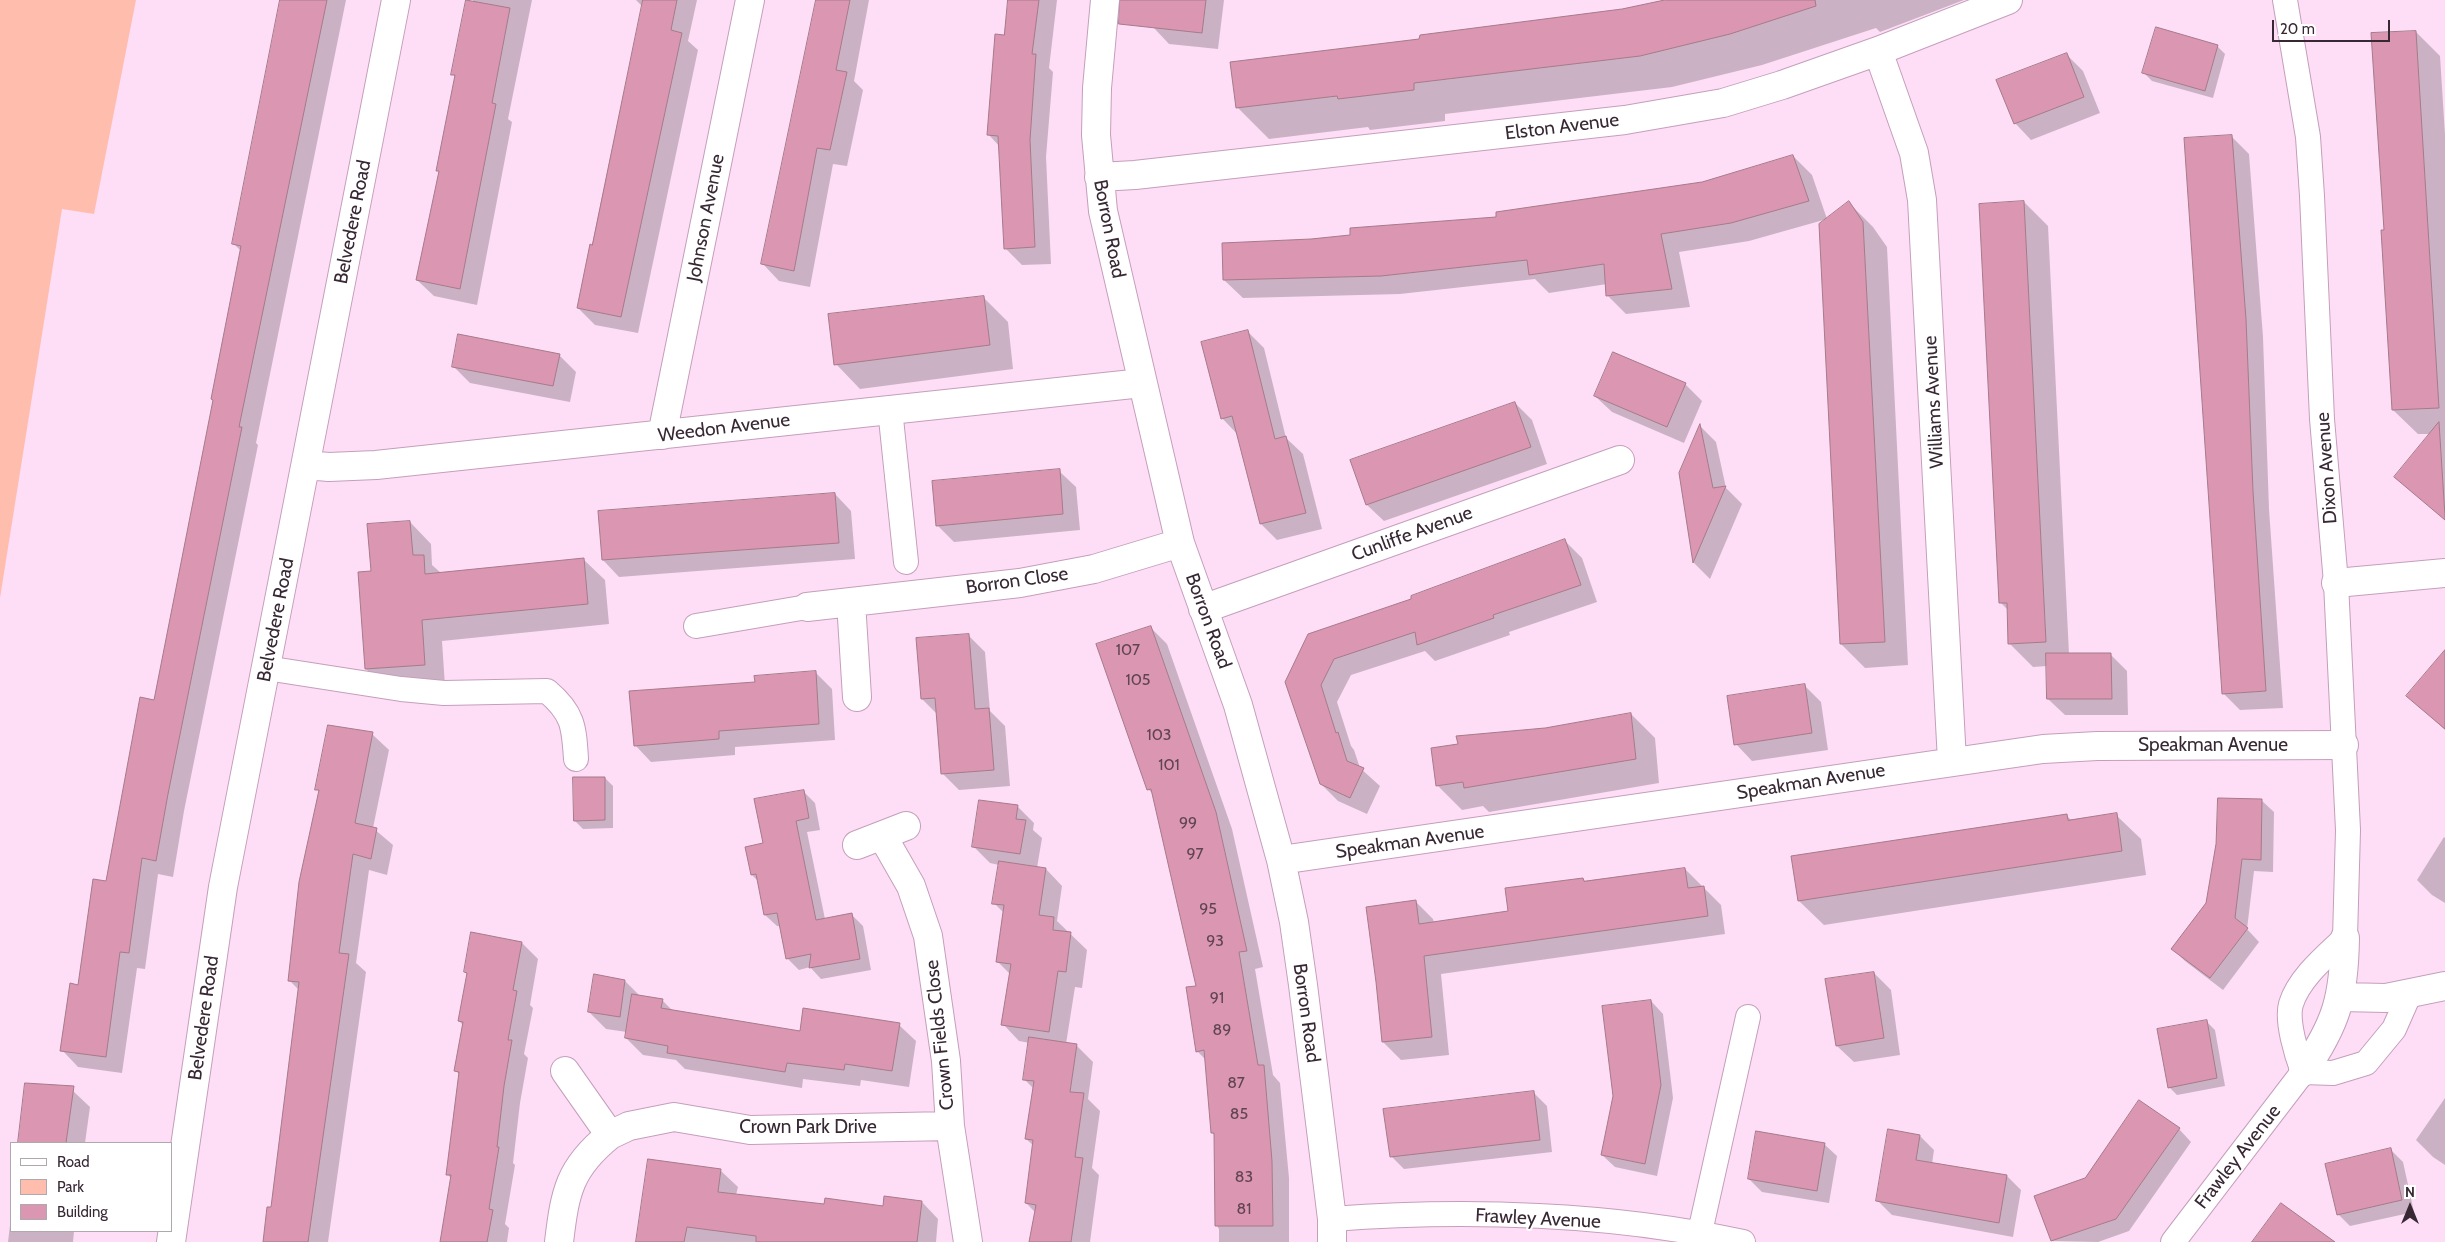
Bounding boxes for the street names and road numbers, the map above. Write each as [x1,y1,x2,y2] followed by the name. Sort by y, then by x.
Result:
[1504,109,1620,145] street label: Elston Avenue
[682,152,730,284] street label: Johnson Avenue
[330,158,376,286] street label: Belvedere Road
[1088,178,1130,280] street label: Borron Road
[1919,335,1949,469] street label: Williams Avenue
[657,409,791,447] street label: Weedon Avenue
[2312,411,2342,525] street label: Dixon Avenue
[1348,502,1476,566] street label: Cunliffe Avenue
[253,556,299,684] street label: Belvedere Road
[964,563,1070,599] street label: Borron Close
[1180,570,1236,672] street label: Borron Road
[2138,734,2288,756] street label: Speakman Avenue
[1735,759,1887,805] street label: Speakman Avenue
[1334,820,1486,864] street label: Speakman Avenue
[184,954,224,1082] street label: Belvedere Road
[921,959,959,1111] street label: Crown Fields Close
[1288,962,1324,1064] street label: Borron Road
[2190,1100,2286,1214] street label: Frawley Avenue
[739,1116,877,1138] street label: Crown Park Drive
[1475,1204,1601,1234] street label: Frawley Avenue

